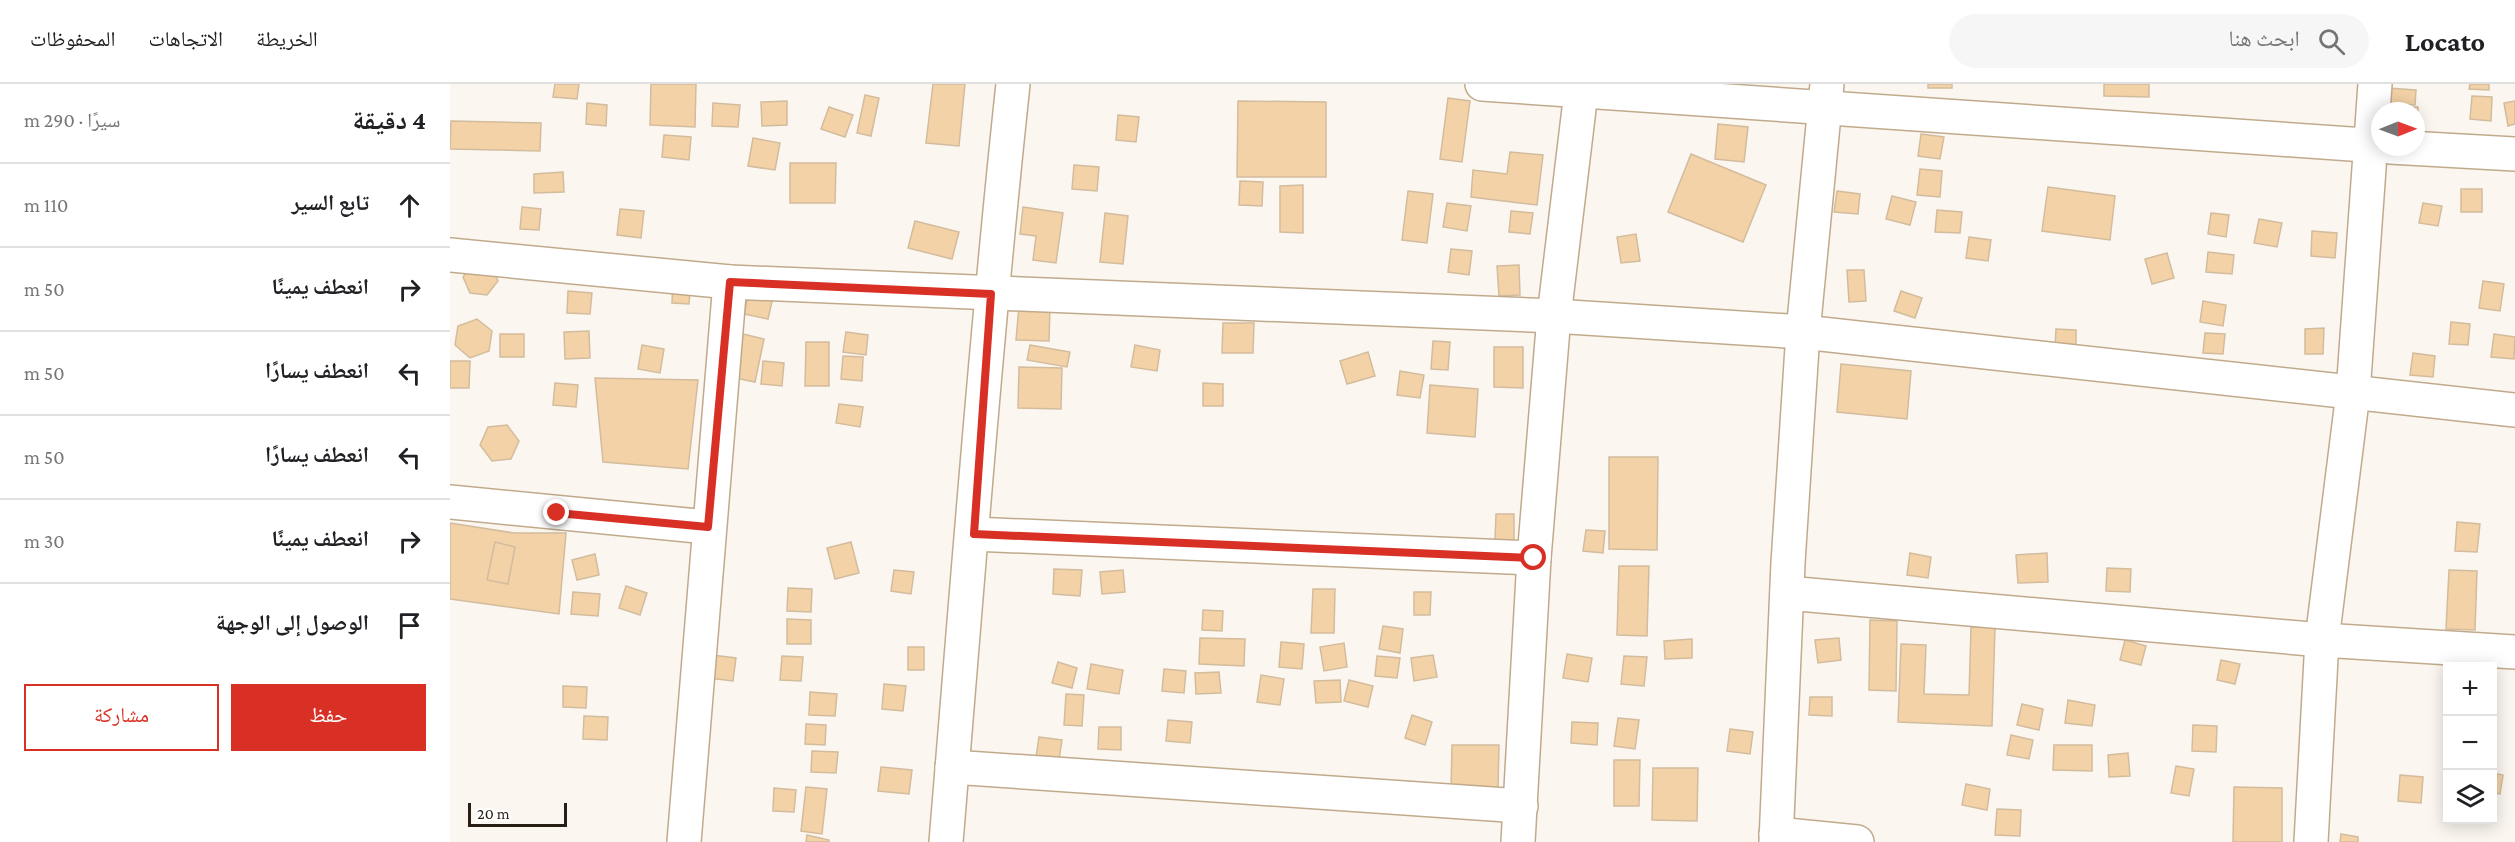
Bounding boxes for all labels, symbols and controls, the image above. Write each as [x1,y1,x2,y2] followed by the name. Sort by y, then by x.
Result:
[1949,14,2369,68] search box
[2315,25,2348,58] icon: search
[2229,26,2300,51] text: ابحث هنا
[2405,26,2485,57] text: Locato
[30,27,115,51] text: المحفوظات
[148,27,223,51] text: الاتجاهات
[256,27,318,51] text: الخريطة
[2371,102,2425,156] north arrow
[352,106,426,135] text: 4 دقيقة
[24,109,120,131] text: سيرًا · 290 m
[393,189,426,222] icon: ahead
[291,190,369,215] text: تابع السير
[24,194,68,216] text: 110 m
[393,273,426,306] icon: right
[271,274,369,299] text: انعطف يمينًا
[24,278,65,300] text: 50 m
[393,357,426,390] icon: left
[265,358,369,383] text: انعطف يسارًا
[24,362,65,384] text: 50 m
[393,441,426,474] icon: left
[265,442,369,467] text: انعطف يسارًا
[24,446,65,468] text: 50 m
[543,499,569,525] route end
[393,525,426,558] icon: right
[271,526,369,551] text: انعطف يمينًا
[24,530,65,552] text: 30 m
[1520,544,1546,570] route start
[393,609,426,642] icon: arrive
[216,610,369,635] text: الوصول إلى الوجهة
[2443,662,2497,824] map controls
[2443,662,2497,716] button: +
[24,684,219,751] button: مشاركة
[231,684,426,751] button: حفظ
[2443,716,2497,770] button: −
[2443,770,2497,824] button: layers
[468,800,567,828] scale bar
[477,805,510,822] text: 20 m

